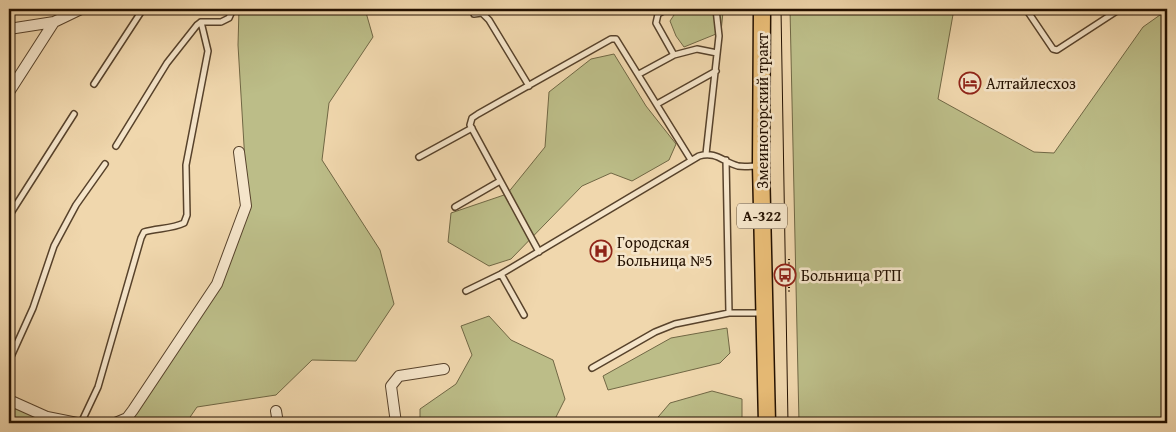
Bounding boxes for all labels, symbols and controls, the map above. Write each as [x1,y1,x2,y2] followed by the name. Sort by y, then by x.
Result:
[750,33,774,189] street label: Змеиногорский тракт
[958,71,982,95] hotel icon: Алтайлесхоз
[986,71,1076,95] place label: Алтайлесхоз
[737,204,787,228] road number: А-322
[617,230,712,272] place label: Городская Больница №5
[589,239,613,263] hospital icon: Городская Больница №5
[773,263,797,287] bus stop icon: Больница РТП
[801,263,902,287] place label: Больница РТП

